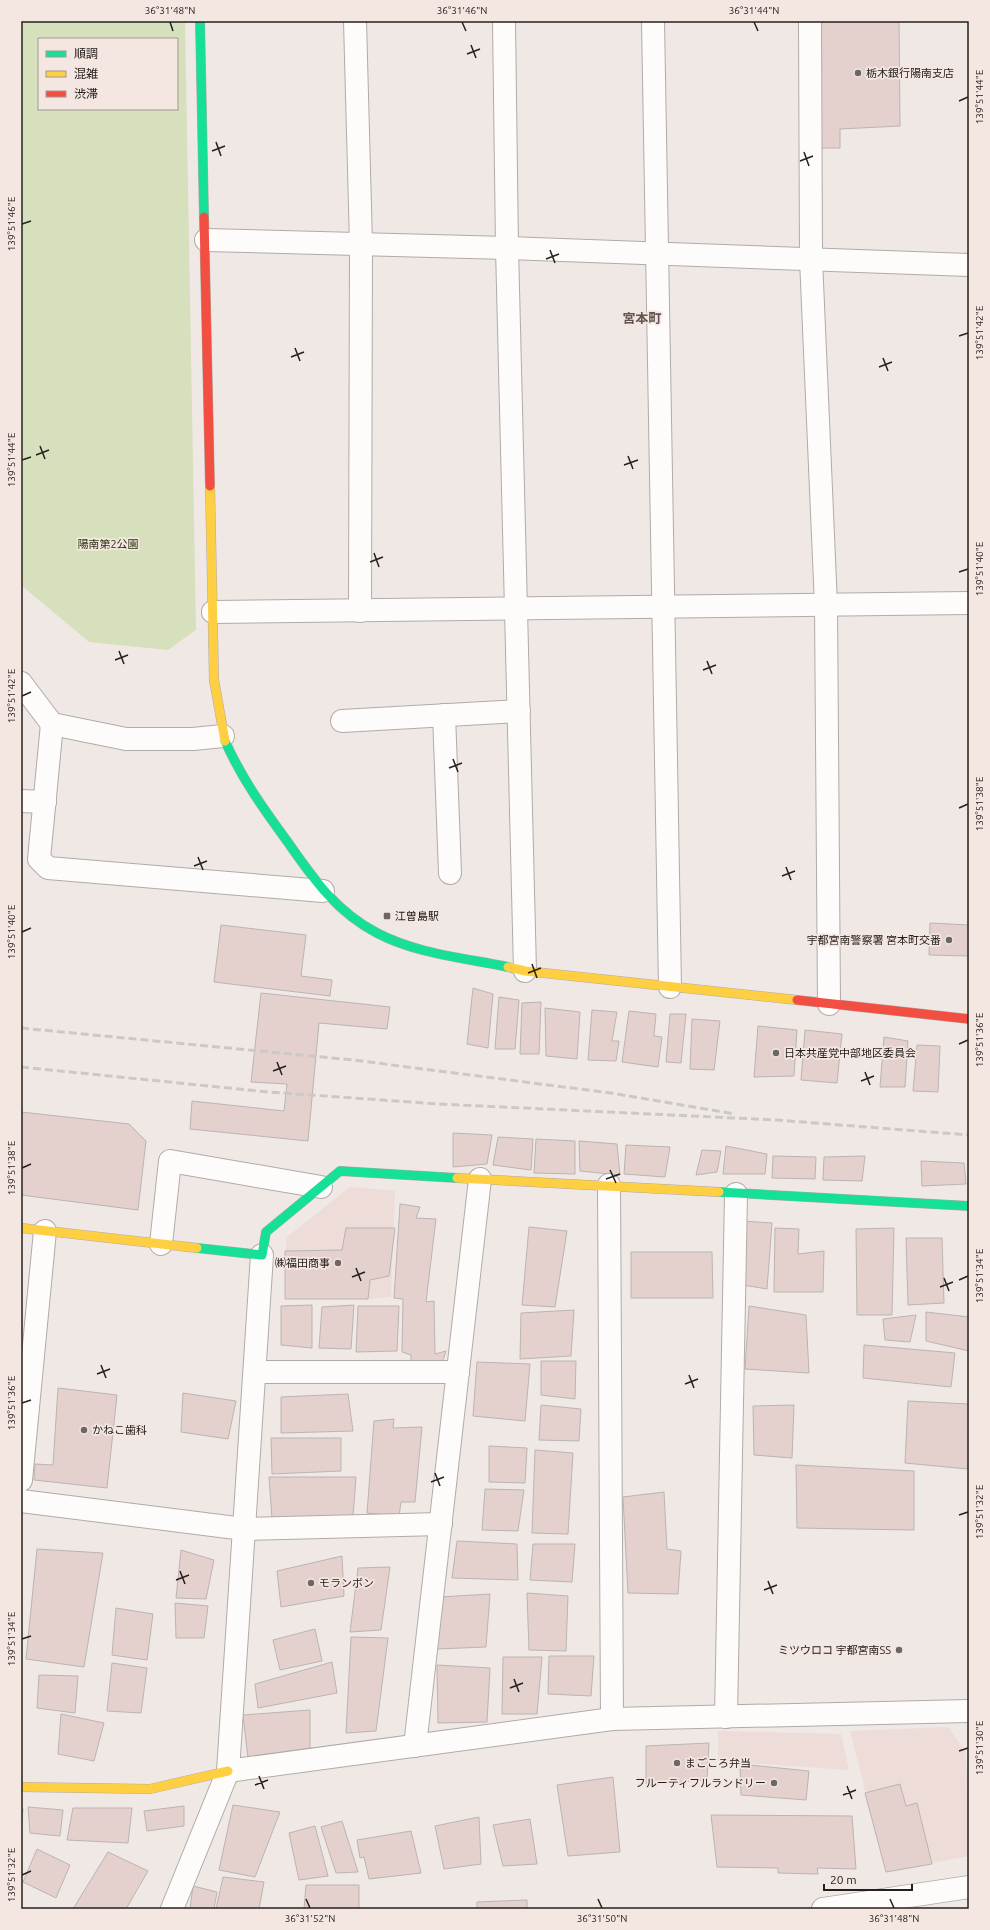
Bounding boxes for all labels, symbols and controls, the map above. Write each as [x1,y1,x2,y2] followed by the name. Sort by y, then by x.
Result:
[145,5,195,16] text: 36°31'48"N
[437,5,487,16] text: 36°31'46"N
[729,5,779,16] text: 36°31'44"N
[38,38,178,110] legend
[74,47,98,60] text: 順調
[74,67,98,80] text: 混雑
[866,67,954,79] place label: 栃木銀行陽南支店
[853,68,863,78] marker: 栃木銀行陽南支店
[974,69,985,124] text: 139°51'44"E
[74,87,98,100] text: 渋滞
[6,196,17,251] text: 139°51'46"E
[974,305,985,360] text: 139°51'42"E
[622,311,662,325] district label: 宮本町
[6,432,17,487] text: 139°51'44"E
[77,538,139,550] park label: 陽南第2公園
[974,541,985,596] text: 139°51'40"E
[6,668,17,723] text: 139°51'42"E
[974,776,985,831] text: 139°51'38"E
[6,904,17,959] text: 139°51'40"E
[395,910,439,922] place label: 江曽島駅
[382,911,392,921] marker: 江曽島駅
[806,934,941,946] place label: 宇都宮南警察署 宮本町交番
[944,935,954,945] marker: 宇都宮南警察署 宮本町交番
[974,1012,985,1067] text: 139°51'36"E
[784,1047,916,1059] place label: 日本共産党中部地区委員会
[771,1048,781,1058] marker: 日本共産党中部地区委員会
[6,1140,17,1195] text: 139°51'38"E
[974,1248,985,1303] text: 139°51'34"E
[275,1257,330,1269] place label: ㈱福田商事
[333,1258,343,1268] marker: ㈱福田商事
[6,1375,17,1430] text: 139°51'36"E
[92,1424,147,1436] place label: かねこ歯科
[79,1425,89,1435] marker: かねこ歯科
[974,1484,985,1539] text: 139°51'32"E
[319,1577,374,1589] place label: モランボン
[306,1578,316,1588] marker: モランボン
[6,1611,17,1666] text: 139°51'34"E
[778,1644,891,1656] place label: ミツウロコ 宇都宮南SS
[894,1645,904,1655] marker: ミツウロコ 宇都宮南SS
[974,1720,985,1775] text: 139°51'30"E
[685,1757,751,1769] place label: まごころ弁当
[672,1758,682,1768] marker: まごころ弁当
[635,1777,766,1789] place label: フルーティフルランドリー
[769,1778,779,1788] marker: フルーティフルランドリー
[6,1847,17,1902] text: 139°51'32"E
[824,1866,912,1892] scale bar
[830,1873,857,1886] text: 20 m
[285,1913,335,1924] text: 36°31'52"N
[577,1913,627,1924] text: 36°31'50"N
[869,1913,919,1924] text: 36°31'48"N

